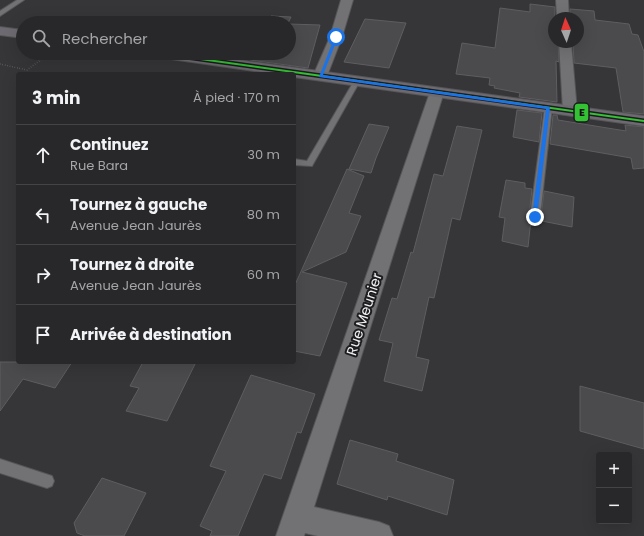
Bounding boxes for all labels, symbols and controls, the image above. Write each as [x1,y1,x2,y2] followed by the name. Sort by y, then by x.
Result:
[548,12,584,48] north arrow
[16,16,296,60] search box
[30,27,52,49] icon: search
[62,28,148,49] text: Rechercher
[327,28,345,46] route start
[32,86,80,110] text: 3 min
[193,88,280,107] text: À pied · 170 m
[574,103,589,122] line badge: E
[579,104,585,120] text: E
[70,134,149,155] text: Continuez
[32,144,54,166] icon: ahead
[247,145,280,164] text: 30 m
[70,156,128,175] text: Rue Bara
[70,194,207,215] text: Tournez à gauche
[32,204,54,226] icon: left
[247,205,280,224] text: 80 m
[526,208,544,226] route end
[70,216,202,235] text: Avenue Jean Jaurès
[70,254,194,275] text: Tournez à droite
[32,264,54,286] icon: right
[247,265,280,284] text: 60 m
[341,270,387,358] street label: Rue Meunier
[70,276,202,295] text: Avenue Jean Jaurès
[32,324,54,346] icon: arrive
[70,324,232,345] text: Arrivée à destination
[596,452,632,524] map controls
[596,452,632,488] button: +
[596,488,632,524] button: −

